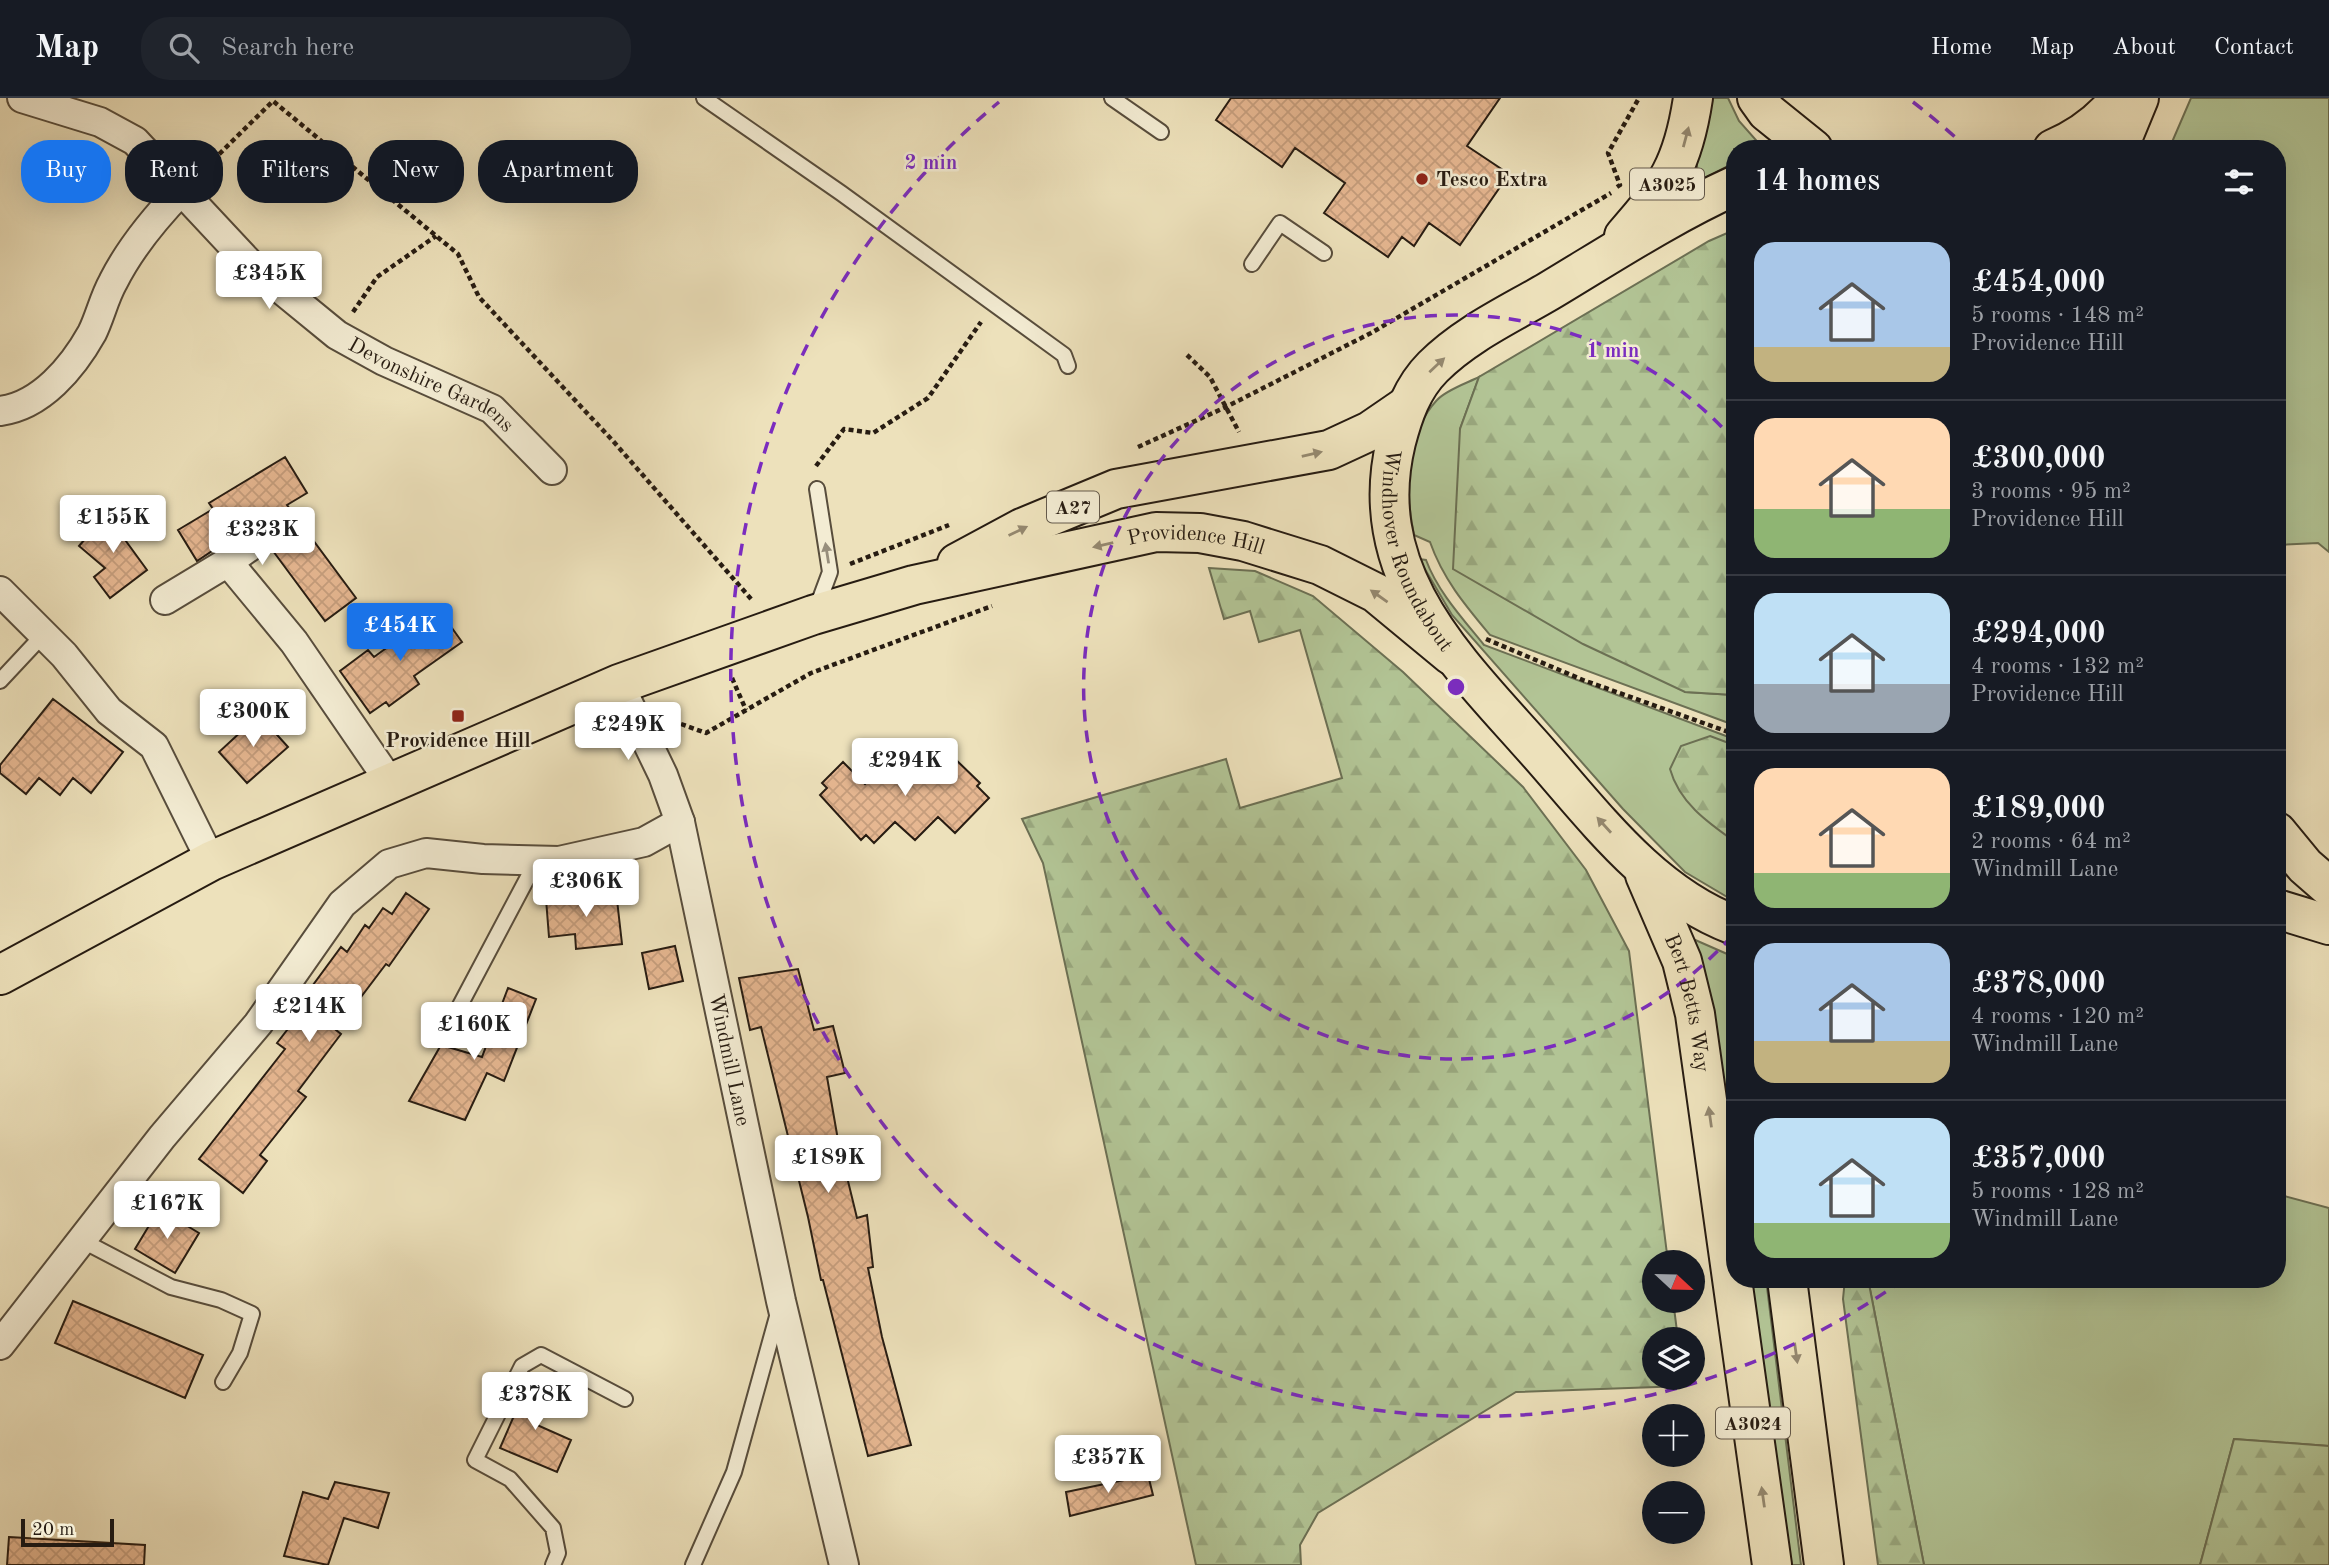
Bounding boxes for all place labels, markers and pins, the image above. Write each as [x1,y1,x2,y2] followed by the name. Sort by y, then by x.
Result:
[1436,170,1548,191] place label: Tesco Extra
[1414,171,1430,187] marker: Tesco Extra
[220,252,318,311] pin: £345K
[64,496,162,555] pin: £155K
[213,508,311,567] pin: £323K
[351,603,449,663] pin: £454K
[1444,675,1468,699] centre of rings
[204,690,302,749] pin: £300K
[579,702,677,762] pin: £249K
[450,708,466,724] marker: Providence Hill
[385,731,531,752] place label: Providence Hill
[856,738,954,798] pin: £294K
[537,860,635,919] pin: £306K
[260,984,358,1044] pin: £214K
[425,1002,523,1062] pin: £160K
[779,1136,877,1195] pin: £189K
[118,1182,216,1241] pin: £167K
[486,1372,584,1432] pin: £378K
[1059,1436,1157,1495] pin: £357K

